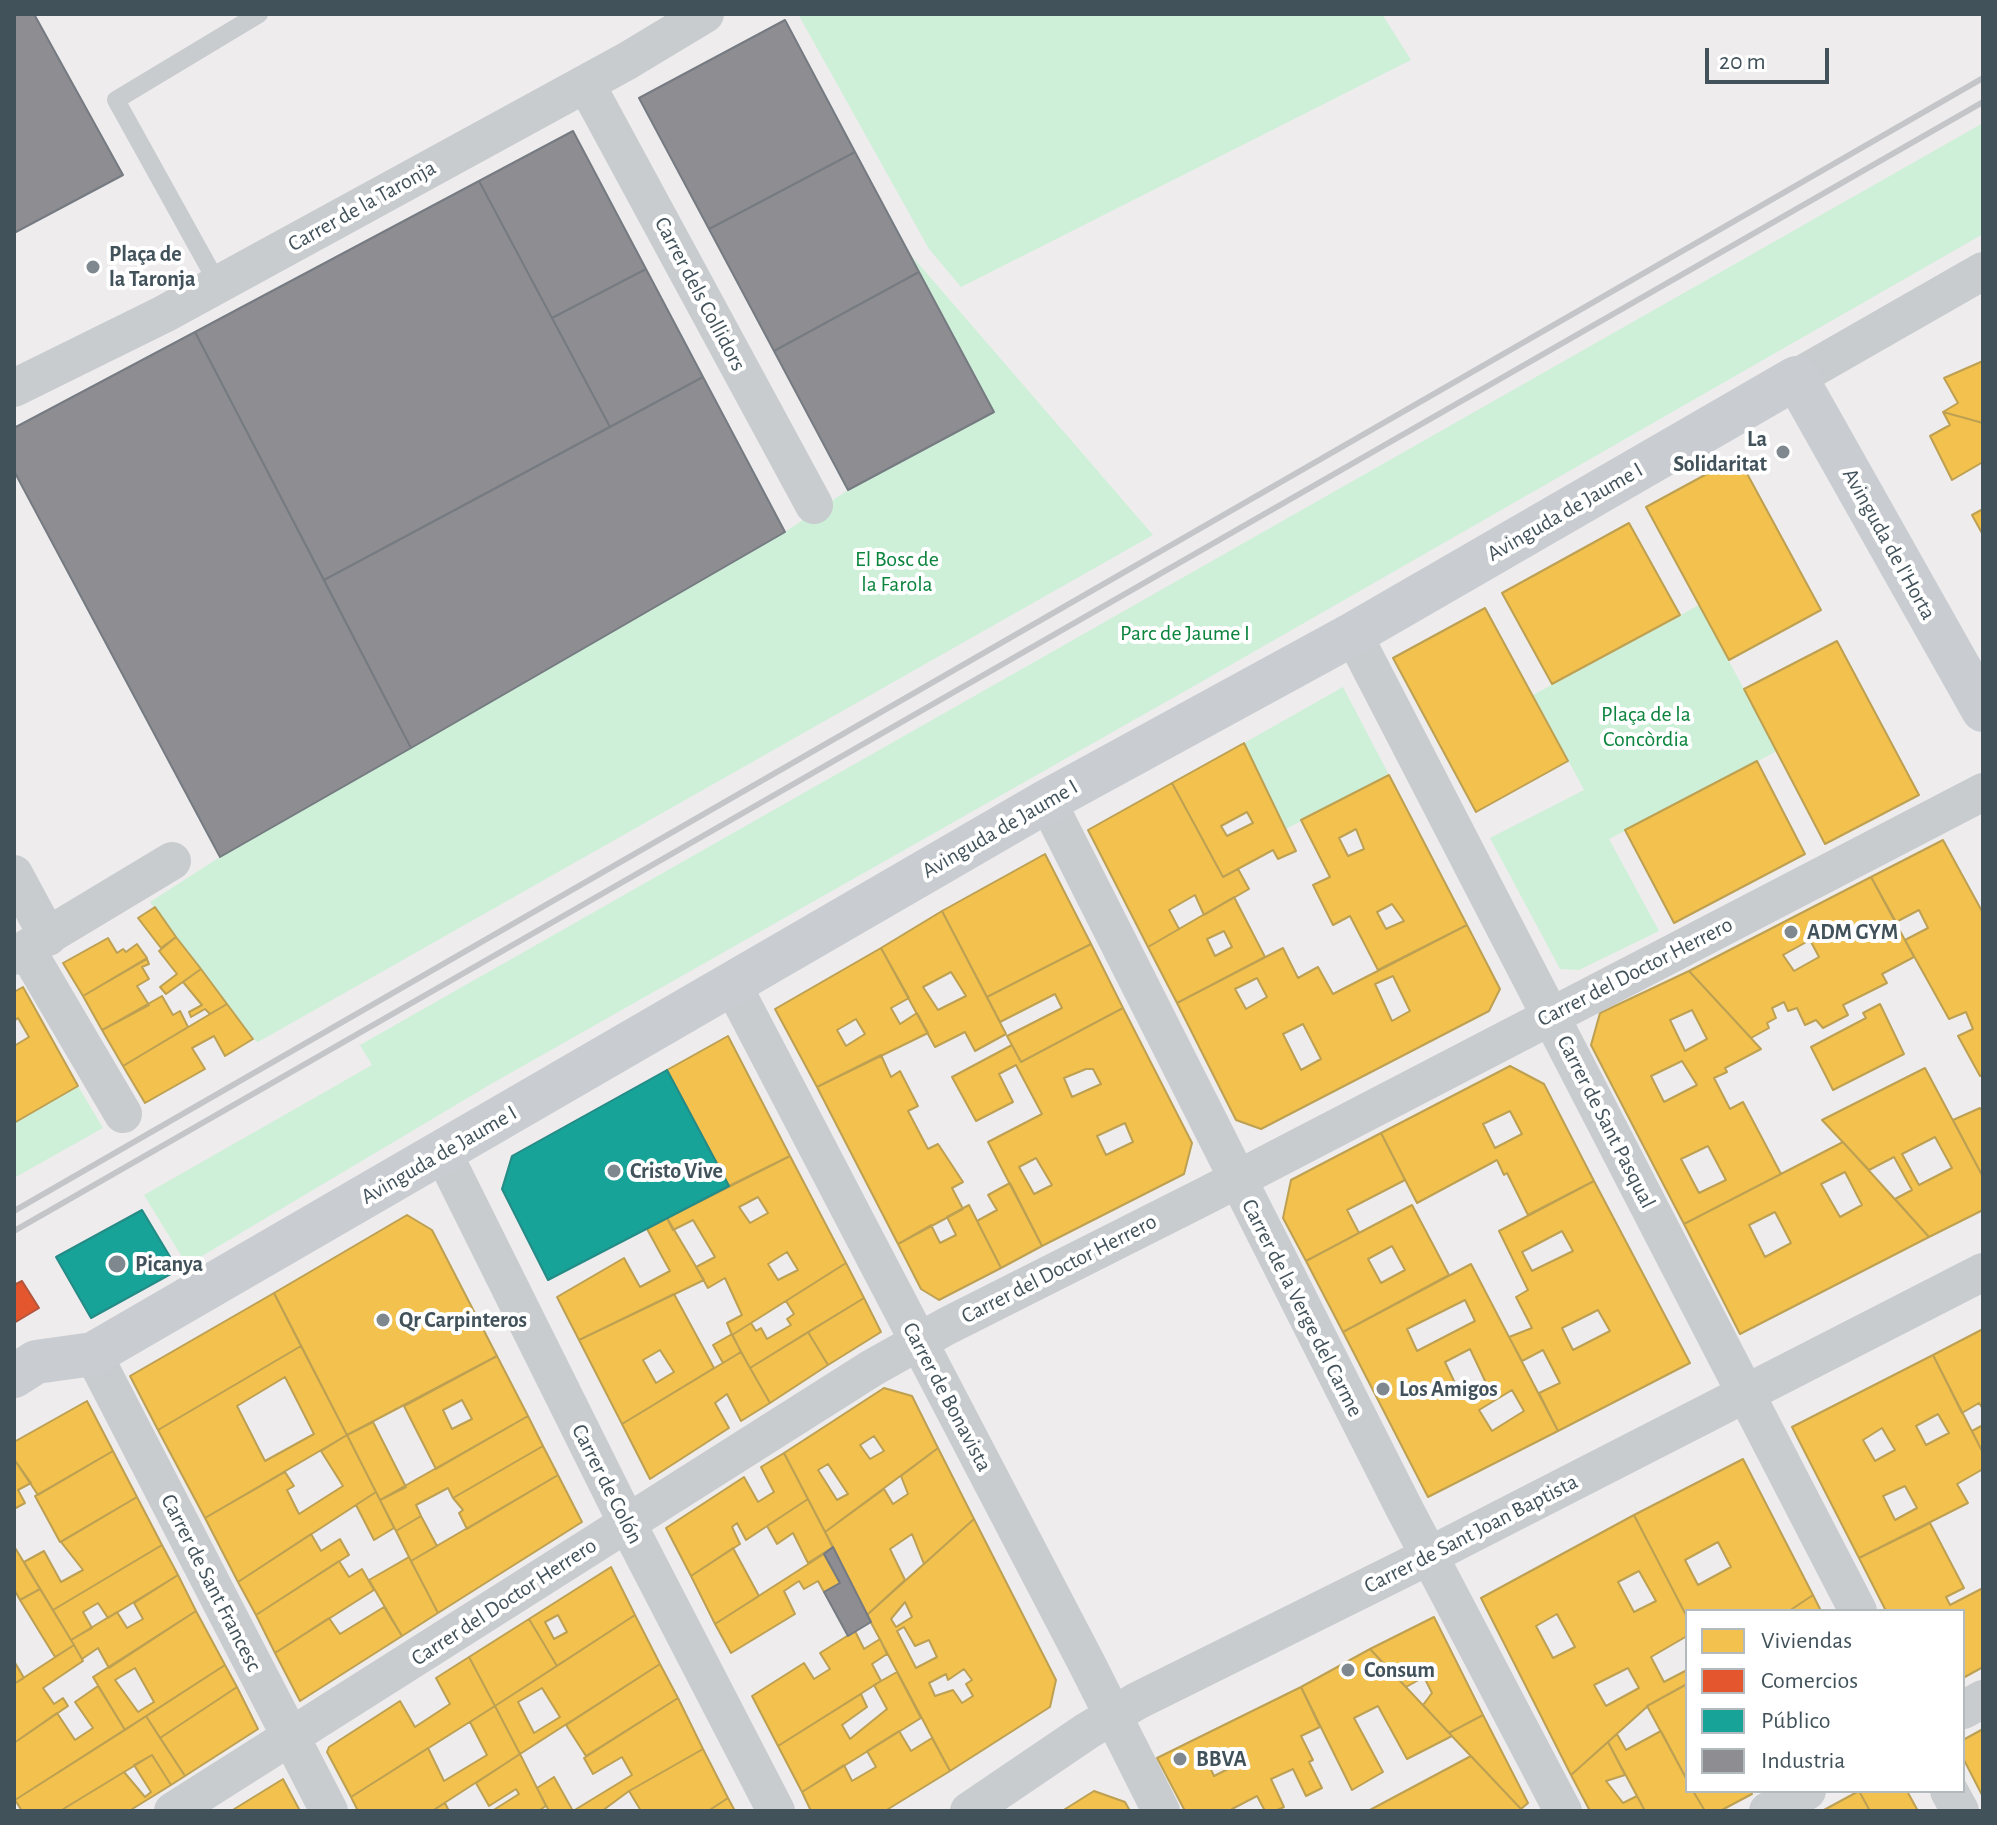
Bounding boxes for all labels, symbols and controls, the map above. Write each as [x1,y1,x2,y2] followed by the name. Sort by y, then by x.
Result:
[1709,32,1833,82] scale bar
[1719,50,1766,74] text: 20 m
[283,154,441,258] street label: Carrer de la Taronja
[648,213,752,375] street label: Carrer dels Collidors
[109,241,196,292] place label: Plaça de la Taronja
[84,258,102,276] marker: Plaça de la Taronja
[1673,426,1767,478] place label: La Solidaritat
[1774,443,1792,461] marker: La Solidaritat
[1482,457,1648,567] street label: Avinguda de Jaume I
[1836,464,1942,624] street label: Avinguda de l'Horta
[855,546,939,598] park label: El Bosc de la Farola
[1120,620,1250,646] park label: Parc de Jaume I
[1601,701,1691,752] park label: Plaça de la Concòrdia
[917,774,1083,884] street label: Avinguda de Jaume I
[1533,911,1737,1033] street label: Carrer del Doctor Herrero
[1807,919,1898,945] place label: ADM GYM
[1782,923,1800,941] marker: ADM GYM
[1551,1031,1661,1213] street label: Carrer de Sant Pasqual
[356,1100,522,1210] street label: Avinguda de Jaume I
[630,1158,723,1184] place label: Cristo Vive
[605,1162,623,1180] marker: Cristo Vive
[1236,1195,1368,1421] street label: Carrer de la Verge del Carme
[957,1208,1161,1330] street label: Carrer del Doctor Herrero
[135,1251,203,1277] place label: Picanya
[106,1253,128,1275] marker: Picanya
[399,1307,527,1333] place label: Qr Carpinteros
[374,1311,392,1329] marker: Qr Carpinteros
[897,1318,997,1476] street label: Carrer de Bonavista
[1399,1376,1498,1402] place label: Los Amigos
[1374,1380,1392,1398] marker: Los Amigos
[566,1420,648,1548] street label: Carrer de Colón
[1360,1469,1582,1599] street label: Carrer de Sant Joan Baptista
[155,1490,267,1676] street label: Carrer de Sant Francesc
[406,1532,602,1672] street label: Carrer del Doctor Herrero
[1685,1609,1965,1793] legend
[1761,1629,1852,1653] text: Viviendas
[1364,1657,1435,1683] place label: Consum
[1339,1661,1357,1679] marker: Consum
[1761,1669,1858,1693] text: Comercios
[1761,1709,1830,1733] text: Público
[1196,1746,1247,1772] place label: BBVA
[1761,1749,1845,1773] text: Industria
[1171,1750,1189,1768] marker: BBVA

